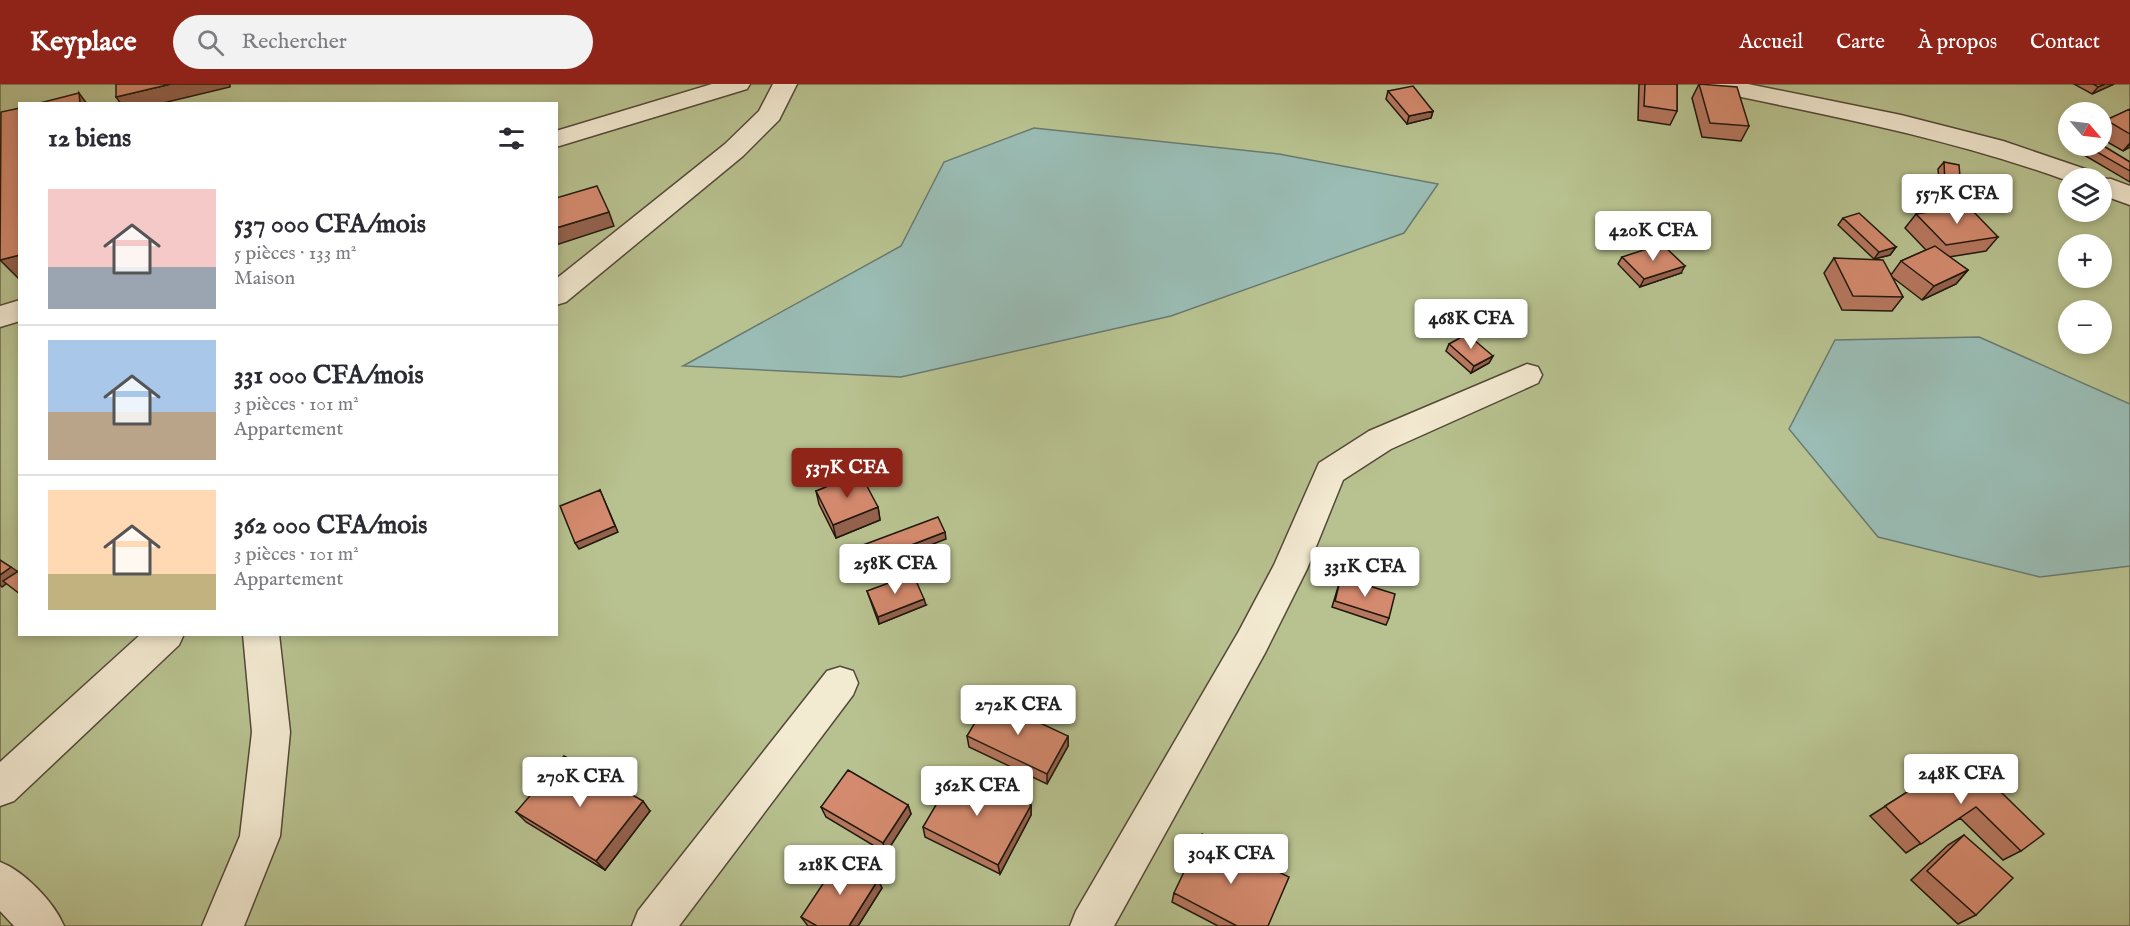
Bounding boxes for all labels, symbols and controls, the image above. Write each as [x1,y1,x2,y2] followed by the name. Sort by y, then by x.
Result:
[173,15,593,69] search box
[30,25,137,60] text: Keyplace
[194,26,227,59] icon: search
[242,28,347,56] text: Rechercher
[1739,29,1803,56] text: Accueil
[1836,29,1885,56] text: Carte
[1918,29,1997,56] text: À propos
[2030,29,2100,56] text: Contact
[2058,102,2112,156] north arrow
[2058,102,2112,354] map controls
[48,122,131,155] text: 12 biens
[495,122,528,155] icon: filters
[2058,168,2112,222] button: layers
[1895,174,2019,225] pin: 557K CFA
[1916,181,1998,206] text: 557K CFA
[234,208,426,241] text: 537 000 CFA/mois
[1591,211,1715,262] pin: 420K CFA
[96,213,168,285] icon: home
[1609,218,1697,243] text: 420K CFA
[2058,234,2112,288] button: +
[234,241,357,266] text: 5 pièces · 133 m²
[234,266,295,291] text: Maison
[1409,299,1533,350] pin: 468K CFA
[2058,300,2112,354] button: −
[1429,306,1513,331] text: 468K CFA
[234,359,424,392] text: 331 000 CFA/mois
[96,364,168,436] icon: home
[234,392,359,417] text: 3 pièces · 101 m²
[234,417,343,442] text: Appartement
[785,448,909,499] pin: 537K CFA
[806,455,888,480] text: 537K CFA
[234,509,427,542] text: 362 000 CFA/mois
[96,514,168,586] icon: home
[234,542,359,567] text: 3 pièces · 101 m²
[833,544,957,595] pin: 258K CFA
[1303,547,1427,598] pin: 331K CFA
[853,551,937,576] text: 258K CFA
[1324,554,1406,579] text: 331K CFA
[234,567,343,592] text: Appartement
[956,685,1080,736] pin: 272K CFA
[975,692,1061,717] text: 272K CFA
[1899,754,2023,805] pin: 248K CFA
[518,757,642,808] pin: 270K CFA
[1918,761,2004,786] text: 248K CFA
[536,764,624,789] text: 270K CFA
[915,766,1039,817] pin: 362K CFA
[935,773,1019,798] text: 362K CFA
[1169,834,1293,885] pin: 304K CFA
[1188,841,1274,866] text: 304K CFA
[778,845,902,896] pin: 218K CFA
[798,852,882,877] text: 218K CFA

